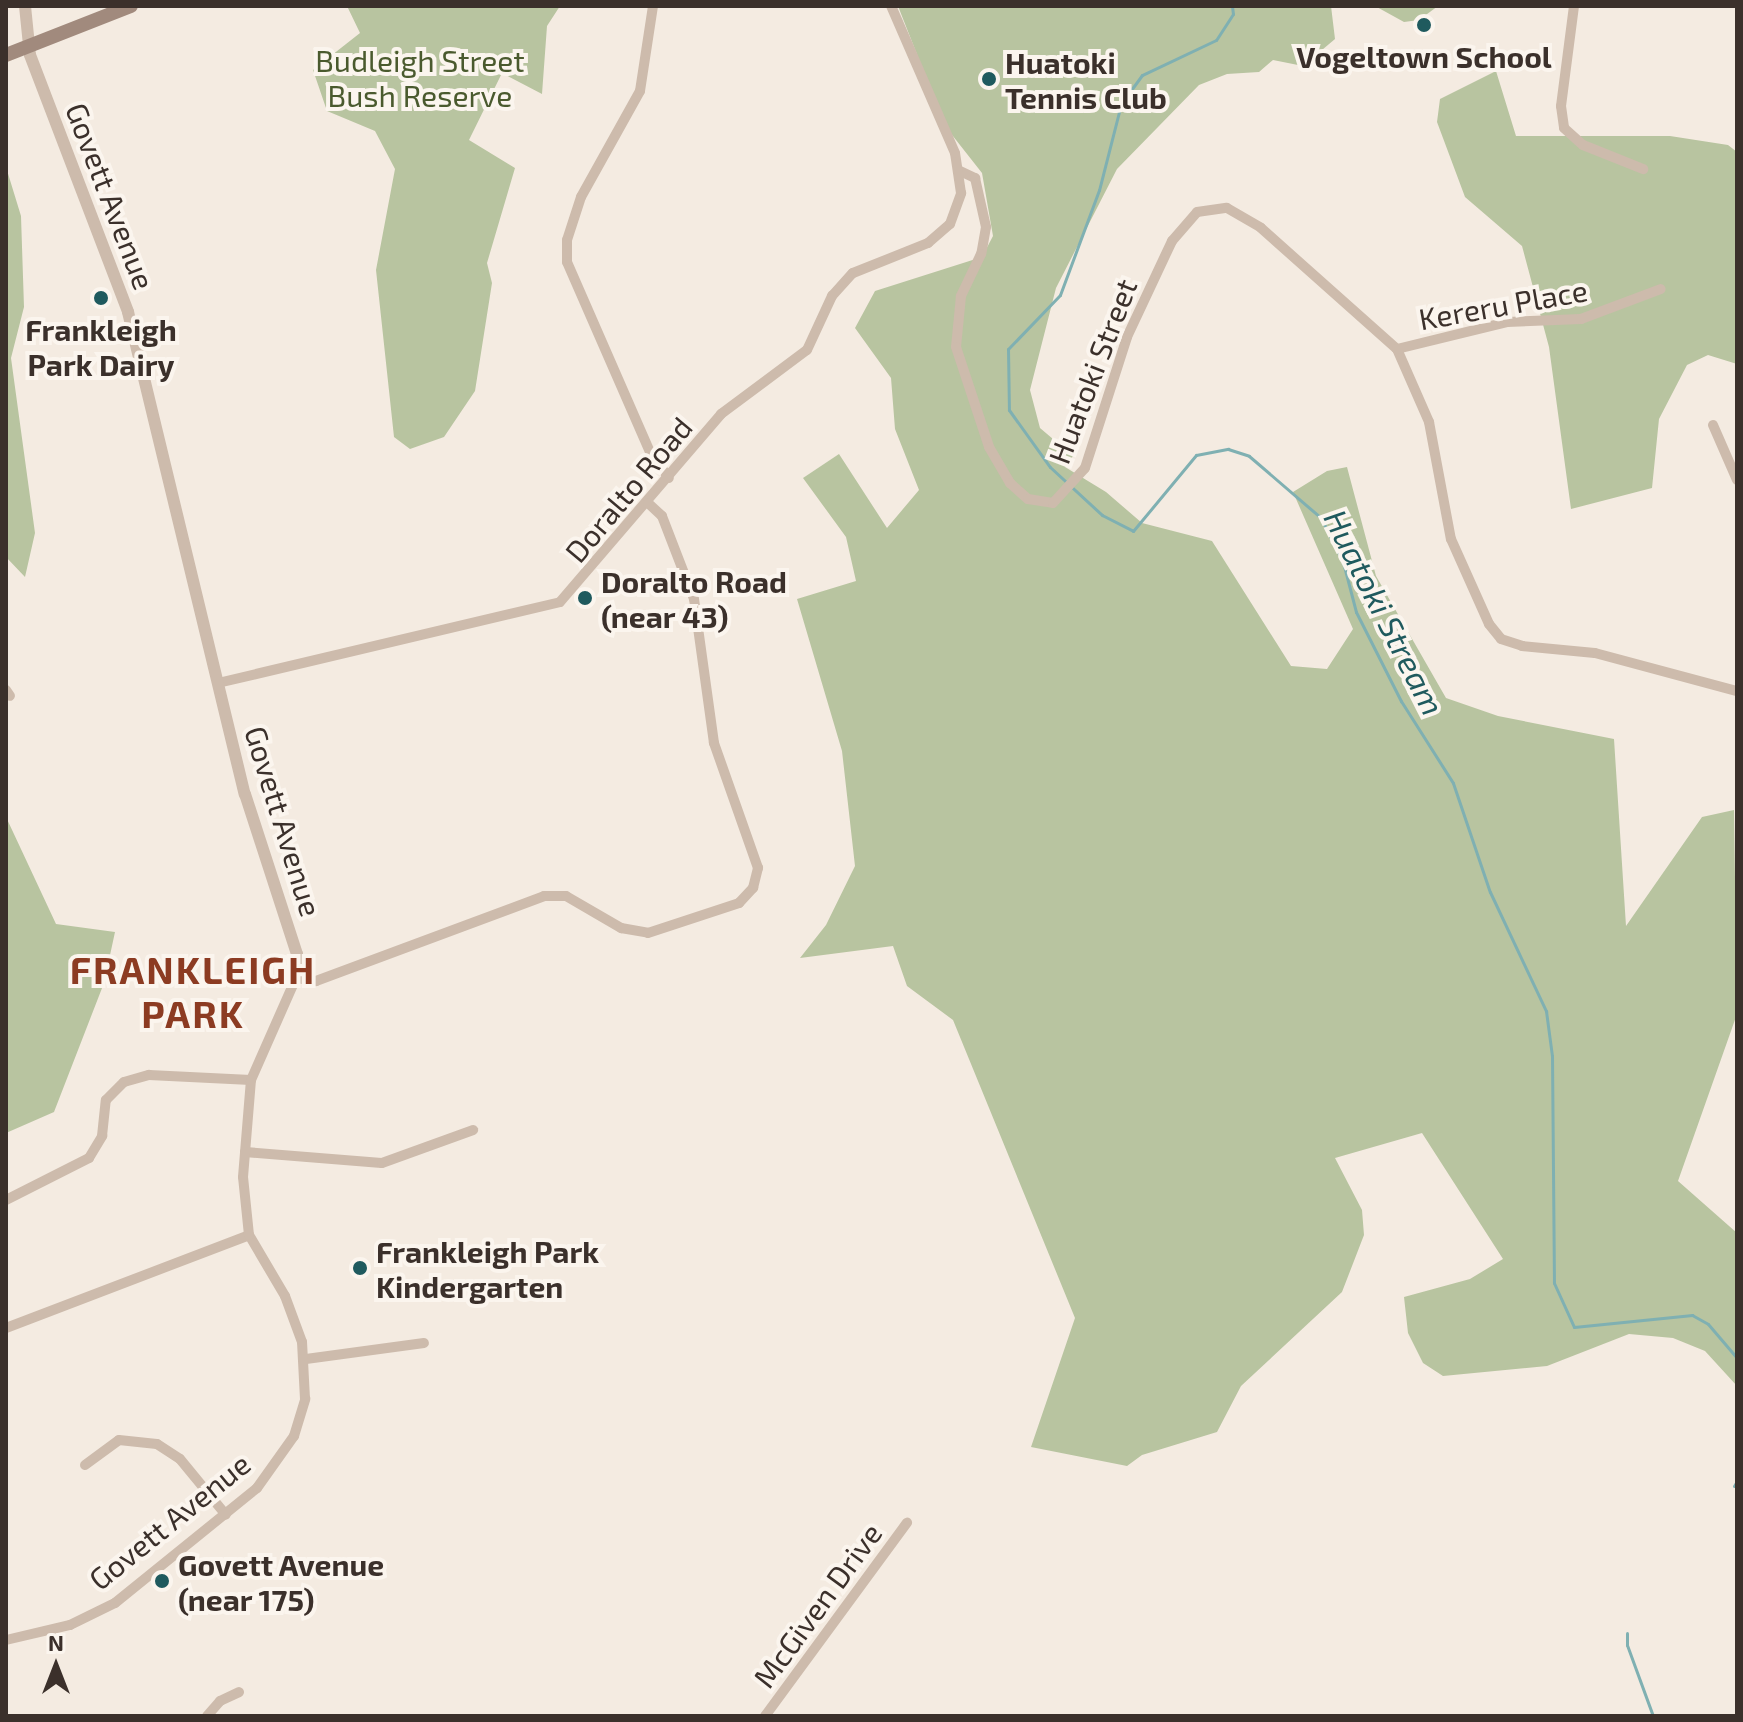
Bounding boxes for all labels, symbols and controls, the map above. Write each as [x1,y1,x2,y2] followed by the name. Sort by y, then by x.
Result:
[1415,16,1433,34] marker: Vogeltown School
[1296,38,1552,74] place label: Vogeltown School
[315,42,525,112] park label: Budleigh Street Bush Reserve
[1005,44,1167,114] place label: Huatoki Tennis Club
[980,70,998,88] marker: Huatoki Tennis Club
[59,97,163,295] street label: Govett Avenue
[1416,271,1590,337] street label: Kereru Place
[1040,274,1144,468] street label: Huatoki Street
[92,289,110,307] marker: Frankleigh Park Dairy
[25,311,177,382] place label: Frankleigh Park Dairy
[557,409,699,569] street label: Doralto Road
[1317,503,1453,721] water label: Huatoki Stream
[601,563,787,634] place label: Doralto Road (near 43)
[576,589,594,607] marker: Doralto Road (near 43)
[238,721,330,921] street label: Govett Avenue
[70,947,316,1036] district label: FRANKLEIGH PARK
[376,1233,599,1304] place label: Frankleigh Park Kindergarten
[351,1259,369,1277] marker: Frankleigh Park Kindergarten
[81,1445,257,1597] street label: Govett Avenue
[745,1516,889,1694] street label: McGiven Drive
[178,1546,385,1616] place label: Govett Avenue (near 175)
[153,1572,171,1590] marker: Govett Avenue (near 175)
[16,1626,96,1706] north arrow
[48,1629,64,1655] text: N

